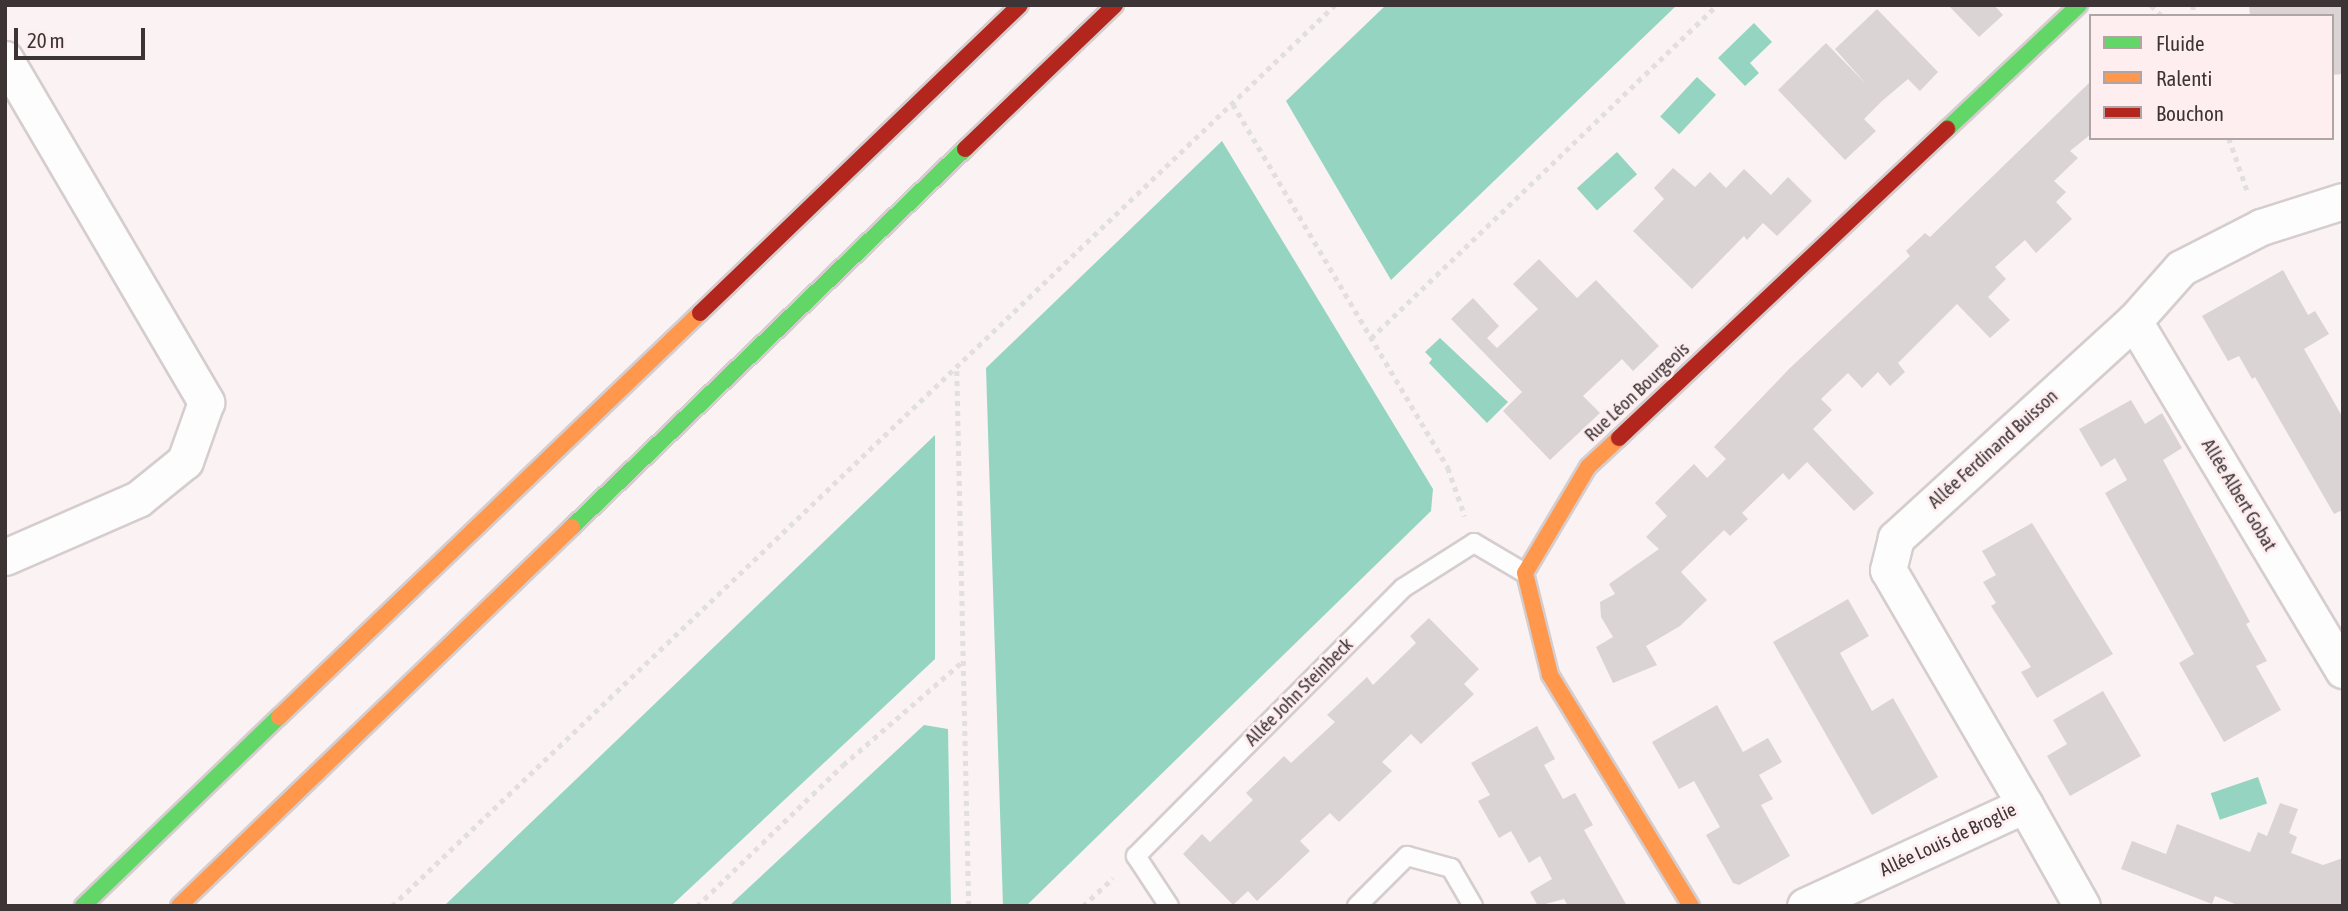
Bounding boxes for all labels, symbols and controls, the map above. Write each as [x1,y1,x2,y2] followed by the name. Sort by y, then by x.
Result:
[18,14,149,58] scale bar
[2089,14,2334,140] legend
[27,28,65,52] text: 20 m
[2156,31,2205,55] text: Fluide
[2156,66,2212,90] text: Ralenti
[2156,101,2224,125] text: Bouchon
[1580,338,1694,446] street label: Rue Léon Bourgeois
[1923,385,2063,513] street label: Allée Ferdinand Buisson
[2197,435,2281,555] street label: Allée Albert Gobat
[1240,633,1358,751] street label: Allée John Steinbeck
[1876,798,2020,882] street label: Allée Louis de Broglie

